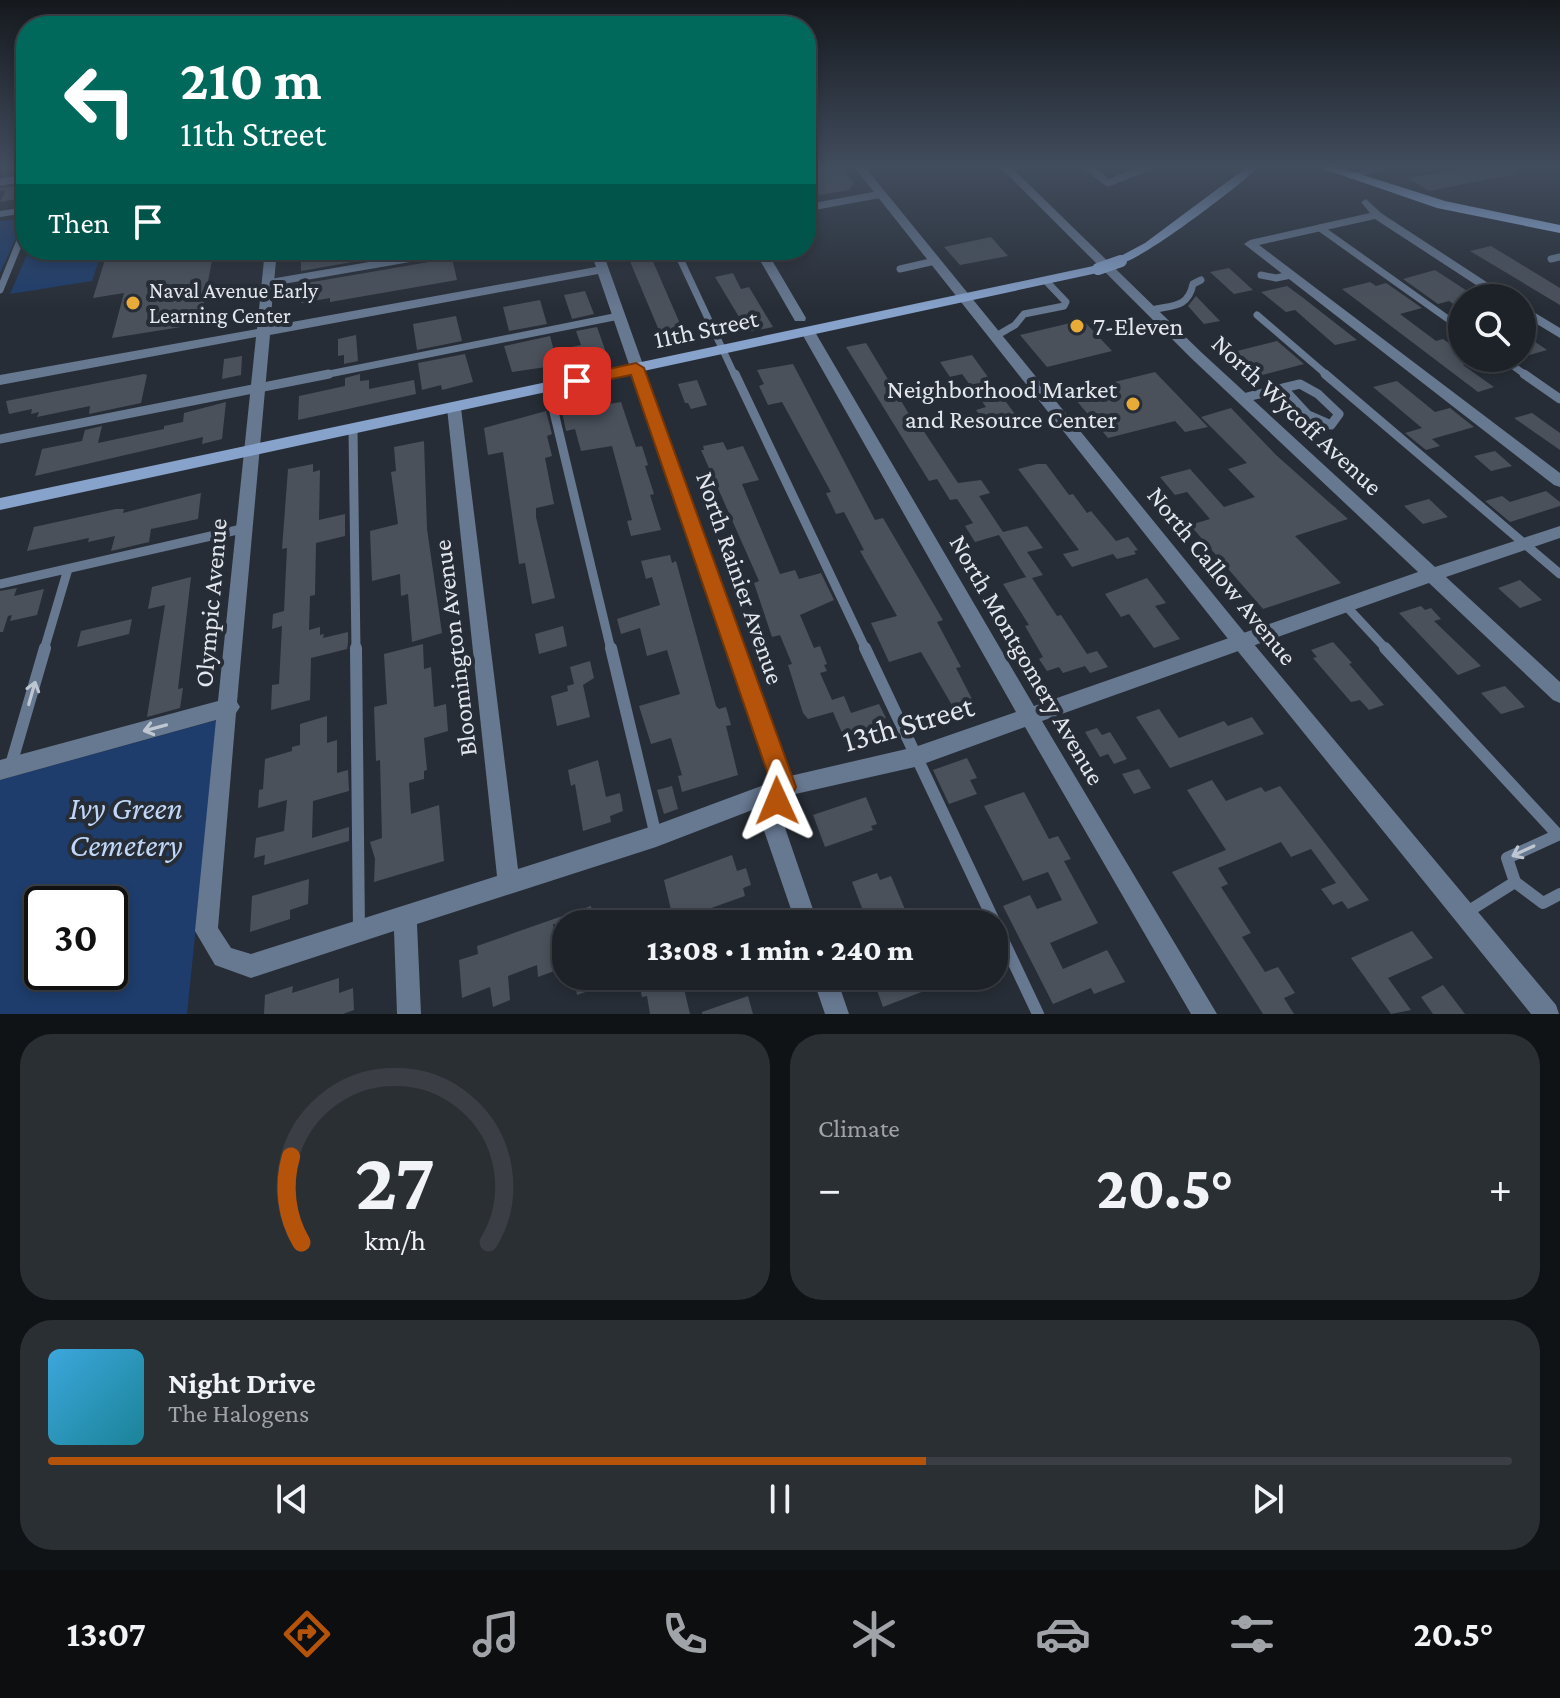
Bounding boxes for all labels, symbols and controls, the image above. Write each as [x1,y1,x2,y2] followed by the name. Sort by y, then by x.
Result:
[48,48,152,152] icon: left
[180,49,322,111] text: 210 m
[180,114,326,154] text: 11th Street
[126,200,170,244] icon: arrive
[48,206,110,239] text: Then
[149,278,319,328] place label: Naval Avenue Early Learning Center
[1448,284,1536,372] map controls
[1448,284,1536,372] button: search
[124,294,142,312] marker: Naval Avenue Early Learning Center
[651,304,761,354] street label: 11th Street
[1093,312,1183,341] place label: 7-Eleven
[1068,317,1086,335] marker: 7-Eleven
[1206,329,1388,501] street label: North Wycoff Avenue
[543,347,611,415] pin
[555,359,599,403] icon: arrive
[887,375,1117,434] place label: Neighborhood Market and Resource Center
[1124,395,1142,413] marker: Neighborhood Market and Resource Center
[690,468,790,688] street label: North Rainier Avenue
[1141,481,1303,671] street label: North Callow Avenue
[189,517,233,689] street label: Olympic Avenue
[943,530,1111,790] street label: North Montgomery Avenue
[427,538,483,758] street label: Bloomington Avenue
[25,680,40,706] one-way arrow
[838,687,978,759] street label: 13th Street
[142,721,168,736] one-way arrow
[735,759,819,843] position arrow
[69,790,183,863] park label: Ivy Green Cemetery
[1511,845,1535,860] one-way arrow
[24,886,128,990] speed limit sign: 30
[647,933,913,966] text: 13:08 · 1 min · 240 m
[818,1114,900,1143] text: Climate
[355,1134,435,1227] text: 27
[1096,1154,1234,1221] text: 20.5°
[818,1164,841,1212] text: −
[1489,1164,1512,1212] text: +
[364,1224,426,1256] text: km/h
[168,1366,316,1399] text: Night Drive
[168,1399,309,1428] text: The Halogens
[270,1477,314,1521] icon: previous
[758,1477,802,1521] icon: pause
[1246,1477,1290,1521] icon: next
[279,1606,335,1662] icon: directions
[468,1606,524,1662] icon: music
[657,1606,713,1662] icon: phone
[846,1606,902,1662] icon: climate
[1035,1606,1091,1662] icon: car
[1224,1606,1280,1662] icon: filters
[67,1614,146,1654] text: 13:07
[1413,1614,1493,1654] text: 20.5°

